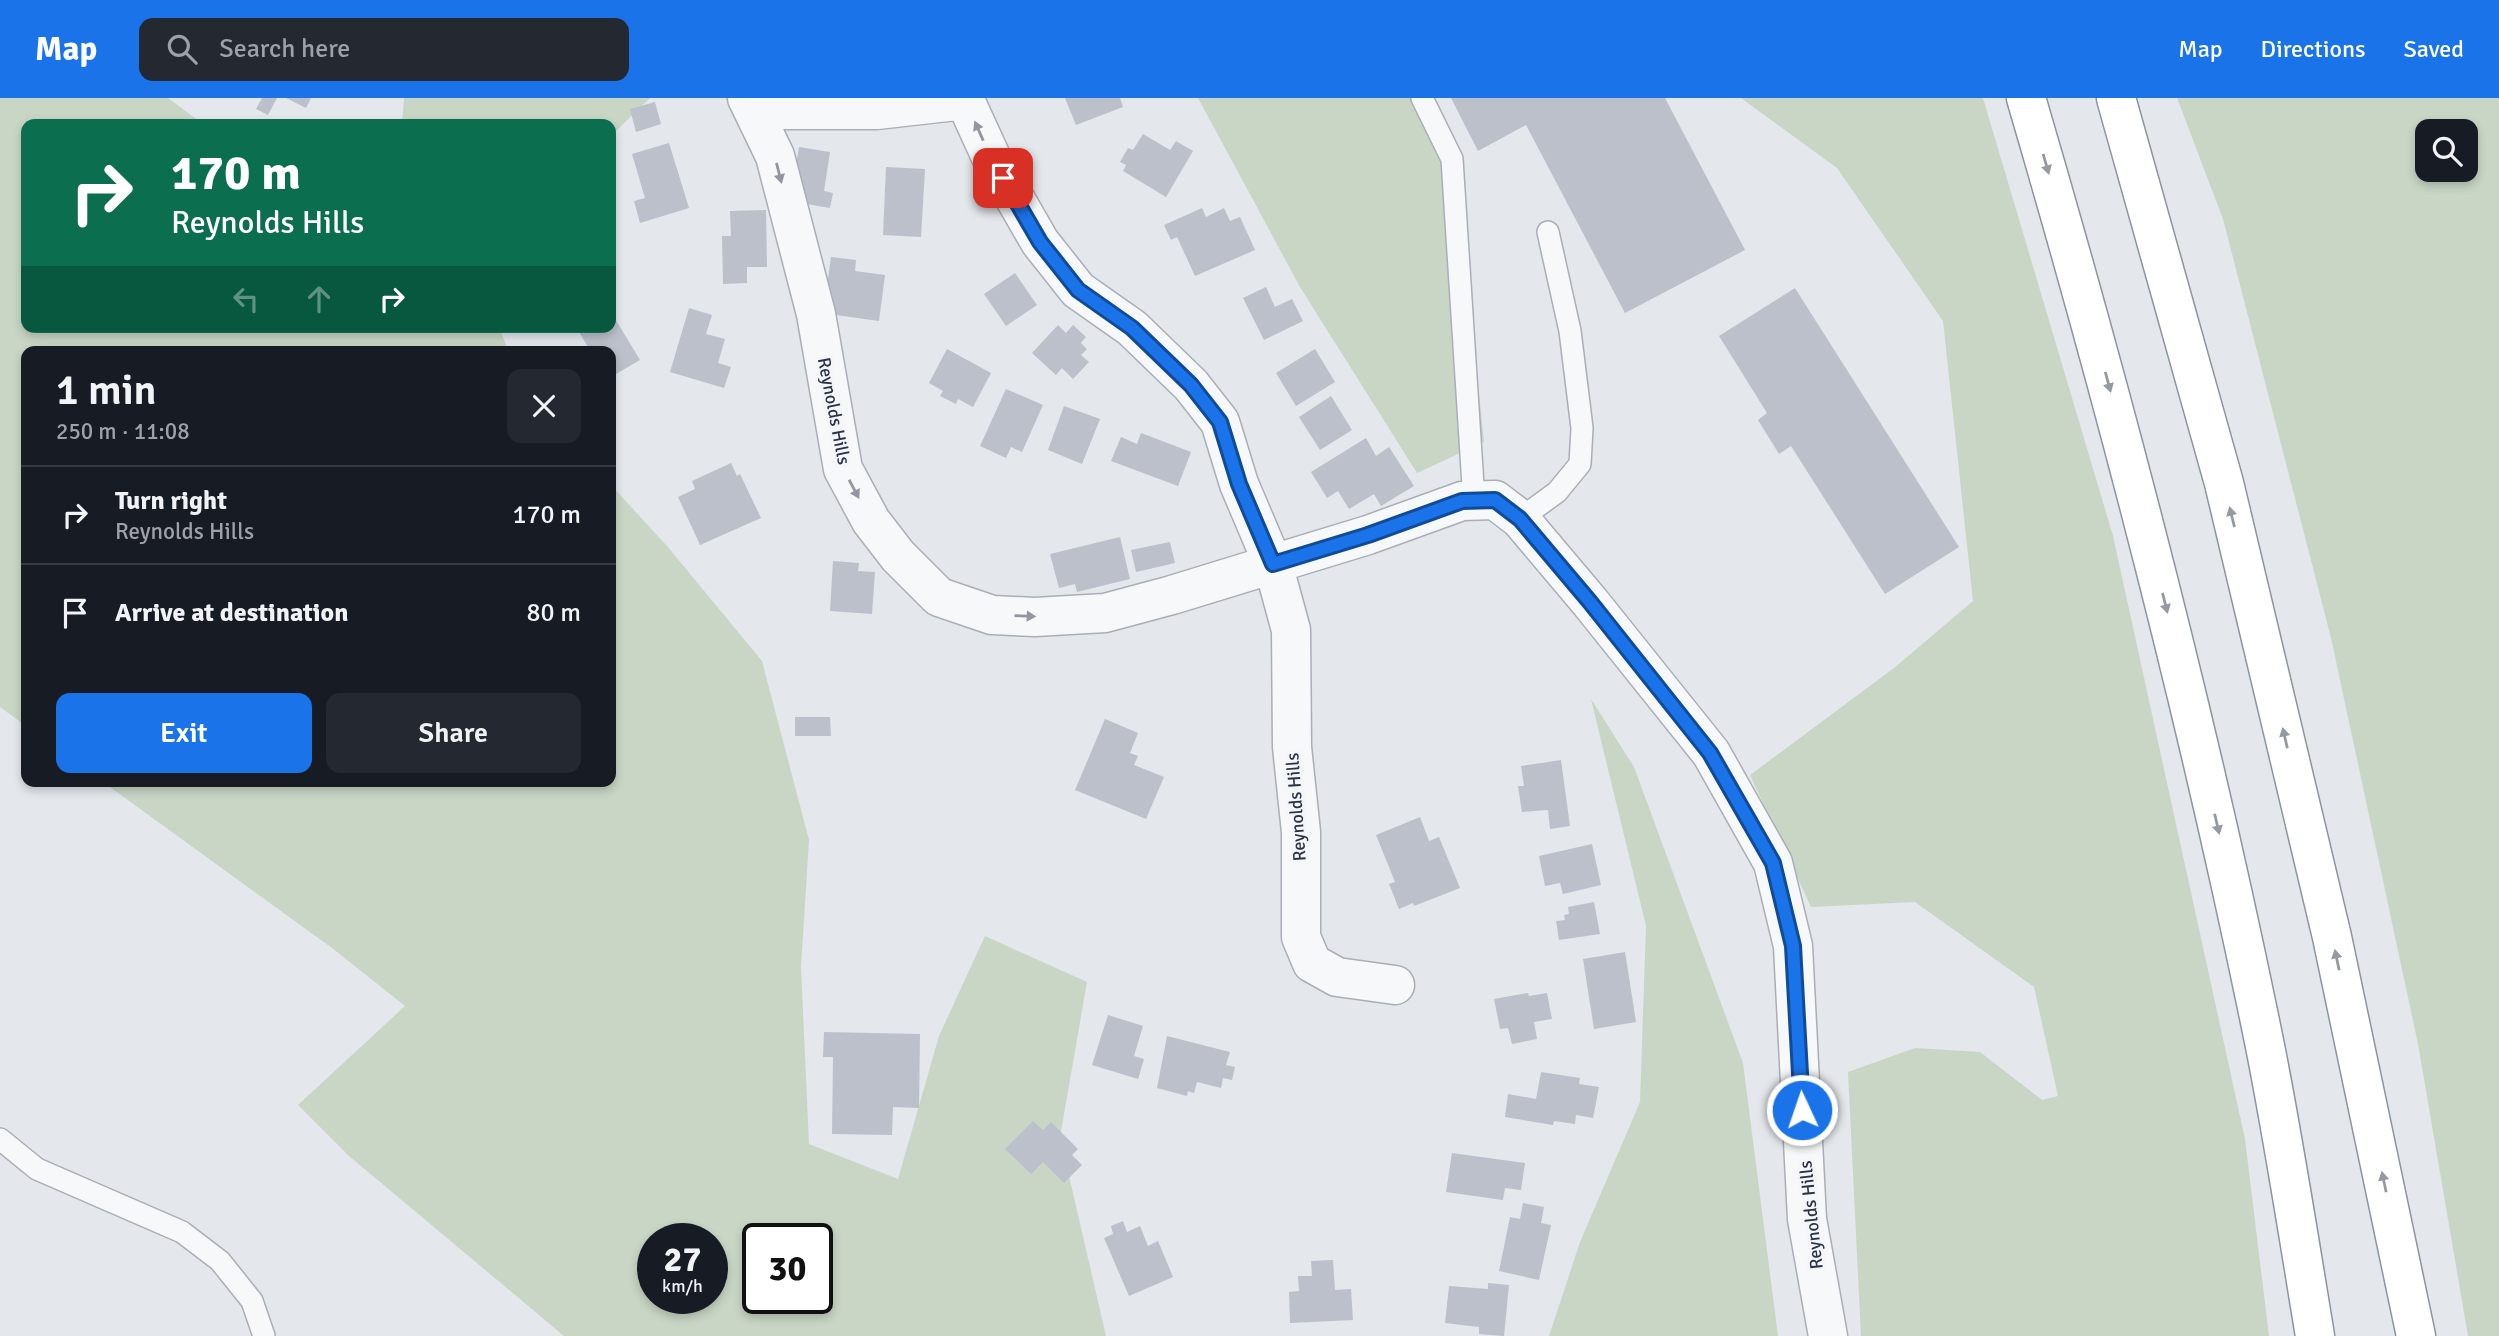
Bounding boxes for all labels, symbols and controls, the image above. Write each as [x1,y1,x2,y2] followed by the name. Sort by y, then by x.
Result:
[139,18,629,81] search box
[35,29,97,70] text: Map
[163,30,201,68] icon: search
[219,33,350,65] text: Search here
[2178,34,2223,64] text: Map
[2261,34,2366,64] text: Directions
[2404,34,2464,64] text: Saved
[2415,119,2478,182] map controls
[2415,119,2478,182] button: search
[973,120,984,141] one-way arrow
[171,143,301,203] text: 170 m
[56,147,147,238] icon: right
[973,148,1033,208] pin
[2041,153,2051,174] one-way arrow
[984,159,1022,197] icon: arrive
[774,162,785,184] one-way arrow
[171,203,364,242] text: Reynolds Hills
[227,280,265,318] icon: left
[300,280,338,318] icon: ahead
[373,280,411,318] icon: right
[813,356,855,467] street label: Reynolds Hills
[56,365,157,416] text: 1 min
[507,369,581,443] button: close
[2103,372,2113,393] one-way arrow
[56,417,190,446] text: 250 m · 11:08
[848,479,860,498] one-way arrow
[115,485,227,517] text: Turn right
[56,496,94,534] icon: right
[512,499,581,531] text: 170 m
[2226,506,2237,528] one-way arrow
[115,517,254,546] text: Reynolds Hills
[2159,592,2170,614] one-way arrow
[56,594,94,632] icon: arrive
[115,597,348,629] text: Arrive at destination
[526,597,581,629] text: 80 m
[1014,611,1036,622] one-way arrow
[56,693,312,773] button: Exit
[326,693,581,773] button: Share
[2279,727,2290,749] one-way arrow
[1281,752,1311,862] street label: Reynolds Hills
[2212,813,2223,835] one-way arrow
[2332,949,2343,971] one-way arrow
[1765,1073,1839,1147] position arrow
[1794,1160,1828,1270] street label: Reynolds Hills
[2379,1171,2390,1193] one-way arrow
[742,1223,833,1314] speed limit sign: 30
[664,1238,701,1281] text: 27
[662,1275,703,1297] text: km/h

